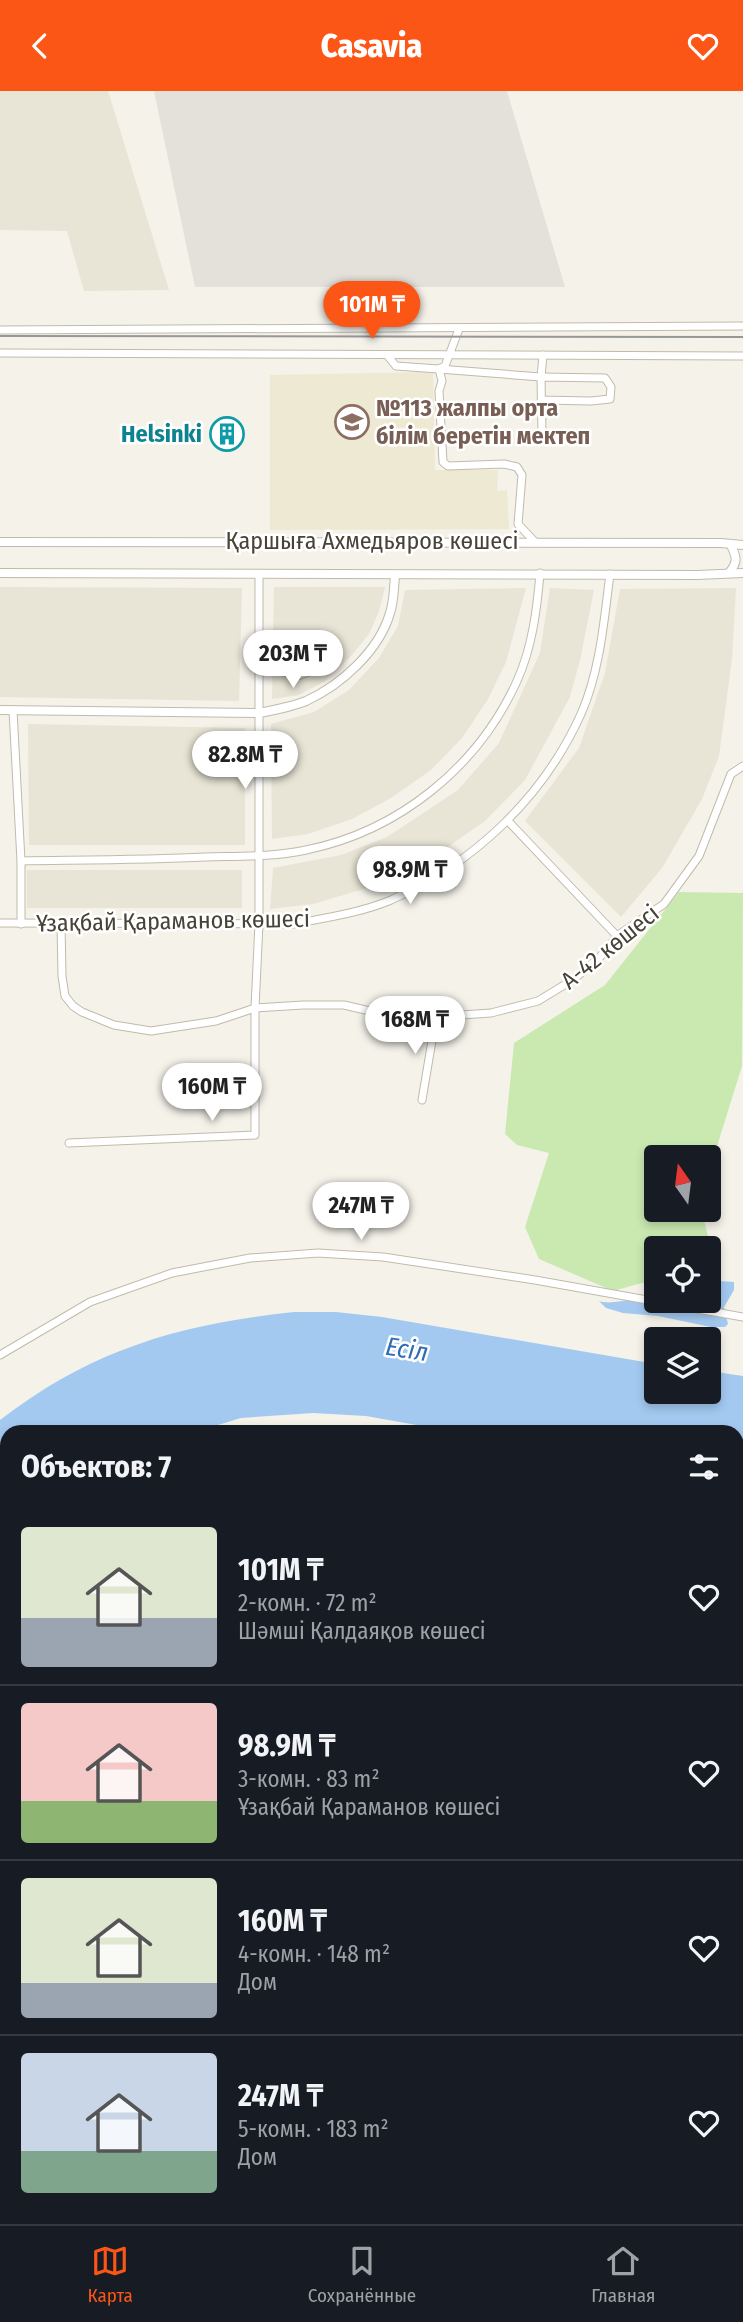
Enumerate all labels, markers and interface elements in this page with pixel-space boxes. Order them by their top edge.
icon: back [21,27,59,65]
text: Casavia [321,27,422,65]
icon: heart [684,27,722,65]
pin: 101M ₸ [315,281,429,341]
text: 101M ₸ [339,290,405,318]
place label: №113 жалпы орта білім беретін мектеп [376,394,590,450]
school or university icon: №113 жалпы орта білім беретін мектеп [333,403,371,441]
building icon: Helsinki [208,415,246,453]
place label: Helsinki [121,420,202,448]
street label: Қаршыға Ахмедьяров көшесі [225,527,519,555]
pin: 203M ₸ [236,631,350,690]
text: 203M ₸ [259,639,327,667]
pin: 82.8M ₸ [180,731,310,791]
text: 82.8M ₸ [208,740,282,768]
pin: 98.9M ₸ [345,847,475,906]
text: 98.9M ₸ [373,855,447,883]
street label: А-42 көшесі [556,899,664,995]
street label: Ұзақбай Қараманов көшесі [36,905,310,937]
pin: 168M ₸ [358,997,472,1056]
text: 168M ₸ [381,1005,449,1033]
pin: 160M ₸ [155,1063,269,1123]
text: 160M ₸ [178,1072,246,1100]
north arrow [644,1145,721,1221]
map controls [644,1145,721,1404]
pin: 247M ₸ [304,1183,418,1242]
text: 247M ₸ [328,1191,394,1219]
button: locate [644,1236,721,1313]
button: layers [644,1327,721,1404]
water label: Есіл [383,1331,431,1368]
icon: filters [685,1448,723,1486]
text: Объектов: 7 [21,1449,171,1485]
text: 101M ₸ [238,1552,323,1588]
icon: home [77,1555,161,1639]
icon: heart [685,1578,723,1616]
text: 2-комн. · 72 m² [238,1589,377,1617]
text: Шәмші Қалдаяқов көшесі [238,1617,486,1645]
text: 98.9M ₸ [238,1728,335,1764]
icon: home [77,1731,161,1815]
icon: heart [685,1754,723,1792]
text: 3-комн. · 83 m² [238,1765,380,1793]
text: Ұзақбай Қараманов көшесі [238,1793,500,1821]
text: 160M ₸ [238,1903,327,1939]
icon: home [77,1906,161,1990]
icon: heart [685,1929,723,1967]
text: 4-комн. · 148 m² [238,1940,390,1968]
text: Дом [238,1968,277,1996]
text: 247M ₸ [238,2078,323,2114]
icon: home [77,2081,161,2165]
icon: heart [685,2104,723,2142]
text: 5-комн. · 183 m² [238,2115,389,2143]
text: Дом [238,2143,277,2171]
tab: Карта [87,2242,133,2307]
tab: Сохранённые [308,2242,416,2307]
tab: Главная [591,2242,656,2307]

